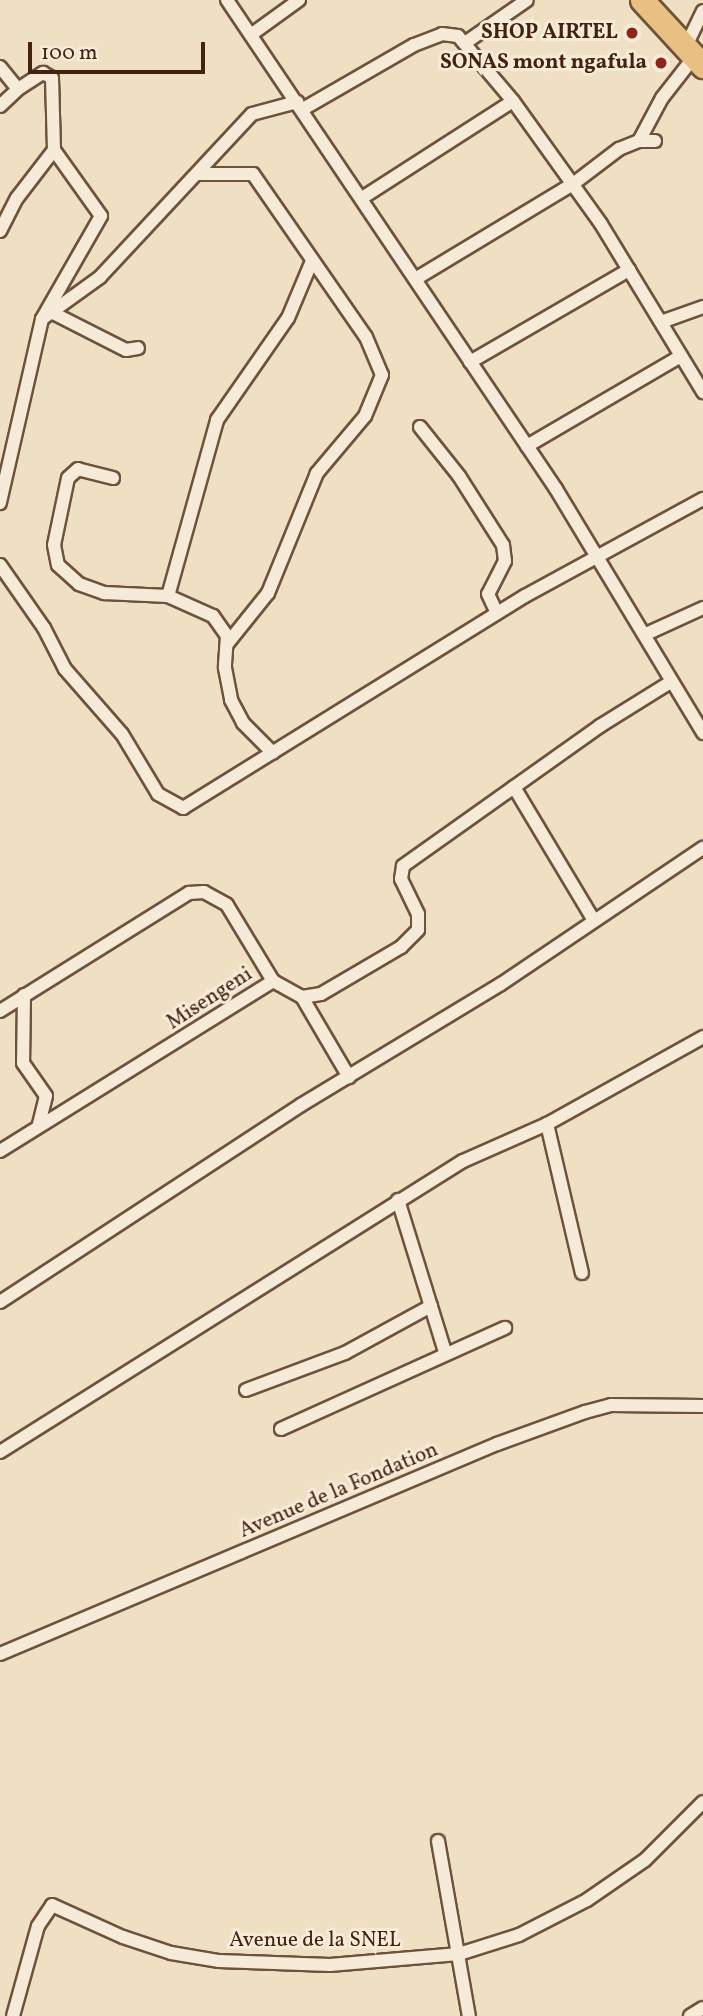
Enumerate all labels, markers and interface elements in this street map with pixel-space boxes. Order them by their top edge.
place label: SHOP AIRTEL [481,20,618,46]
marker: SHOP AIRTEL [624,25,640,41]
scale bar [32,28,208,72]
text: 100 m [41,39,98,68]
place label: SONAS mont ngafula [440,50,647,76]
marker: SONAS mont ngafula [653,55,669,71]
street label: Misengeni [163,962,257,1036]
street label: Avenue de la Fondation [236,1438,442,1544]
street label: Avenue de la SNEL [229,1928,401,1954]

